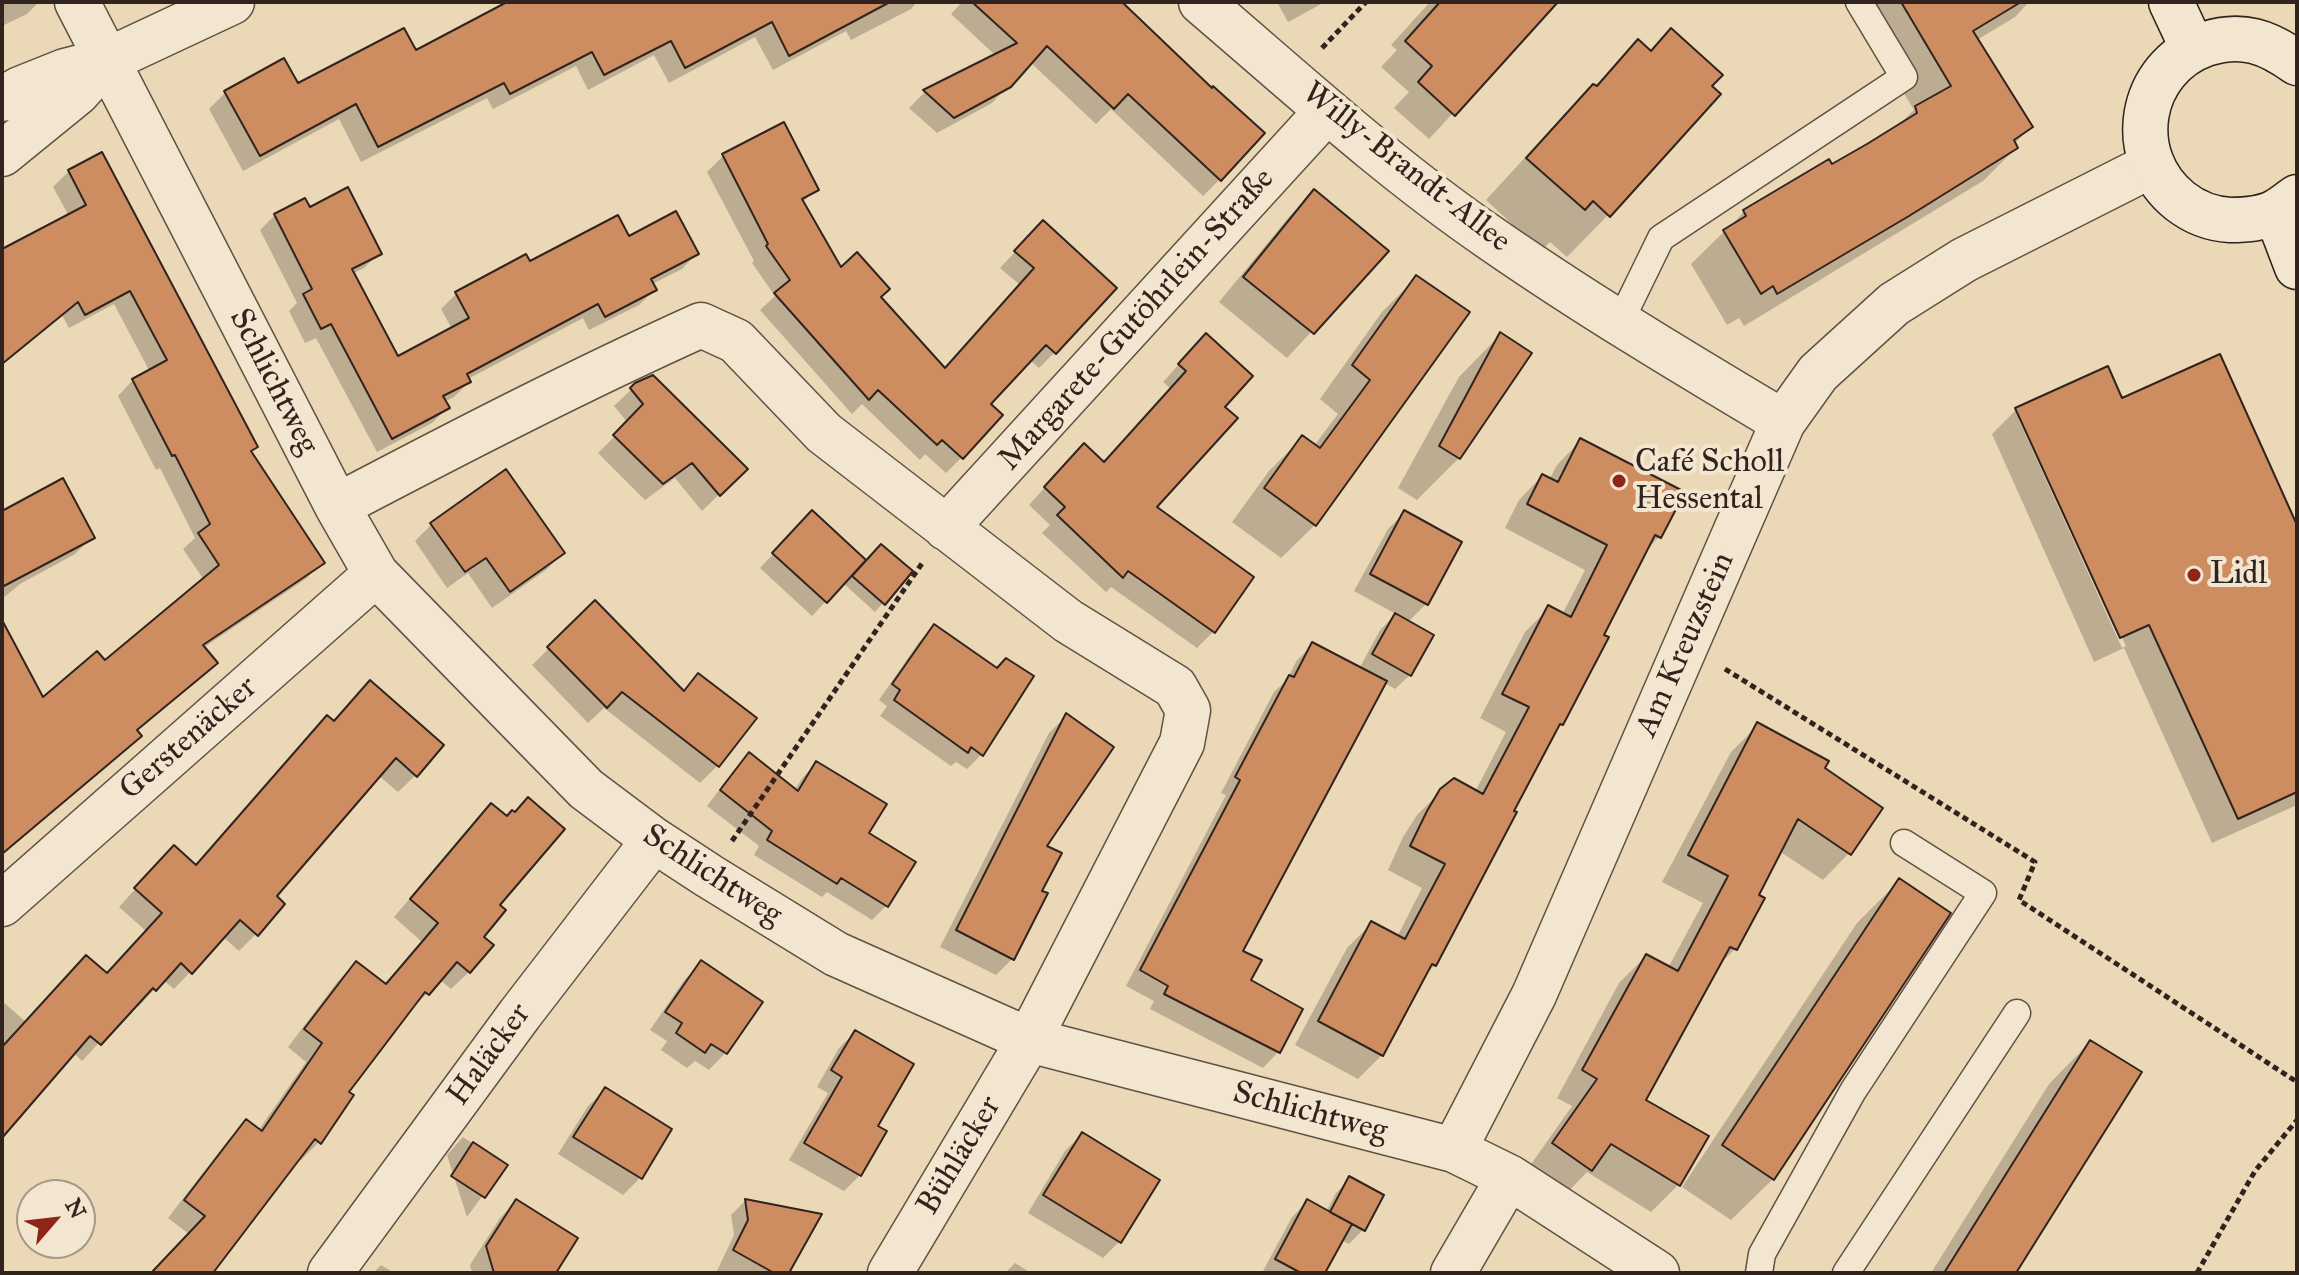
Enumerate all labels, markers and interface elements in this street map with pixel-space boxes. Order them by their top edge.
street label: Willy-Brandt-Allee [1294,75,1518,261]
street label: Margarete-Gutöhrlein-Straße [991,161,1283,479]
street label: Schlichtweg [220,303,326,461]
place label: Café Scholl Hessental [1635,444,1784,519]
marker: Café Scholl Hessental [1610,472,1628,490]
street label: Am Kreuzstein [1628,547,1744,743]
place label: Lidl [2210,556,2267,594]
marker: Lidl [2185,566,2203,584]
street label: Gerstenäcker [113,669,265,809]
street label: Schlichtweg [635,817,789,935]
street label: Haläcker [440,996,540,1114]
street label: Schlichtweg [1229,1074,1391,1152]
street label: Bühläcker [910,1090,1010,1222]
north arrow [16,1179,96,1259]
text: N [60,1194,92,1223]

